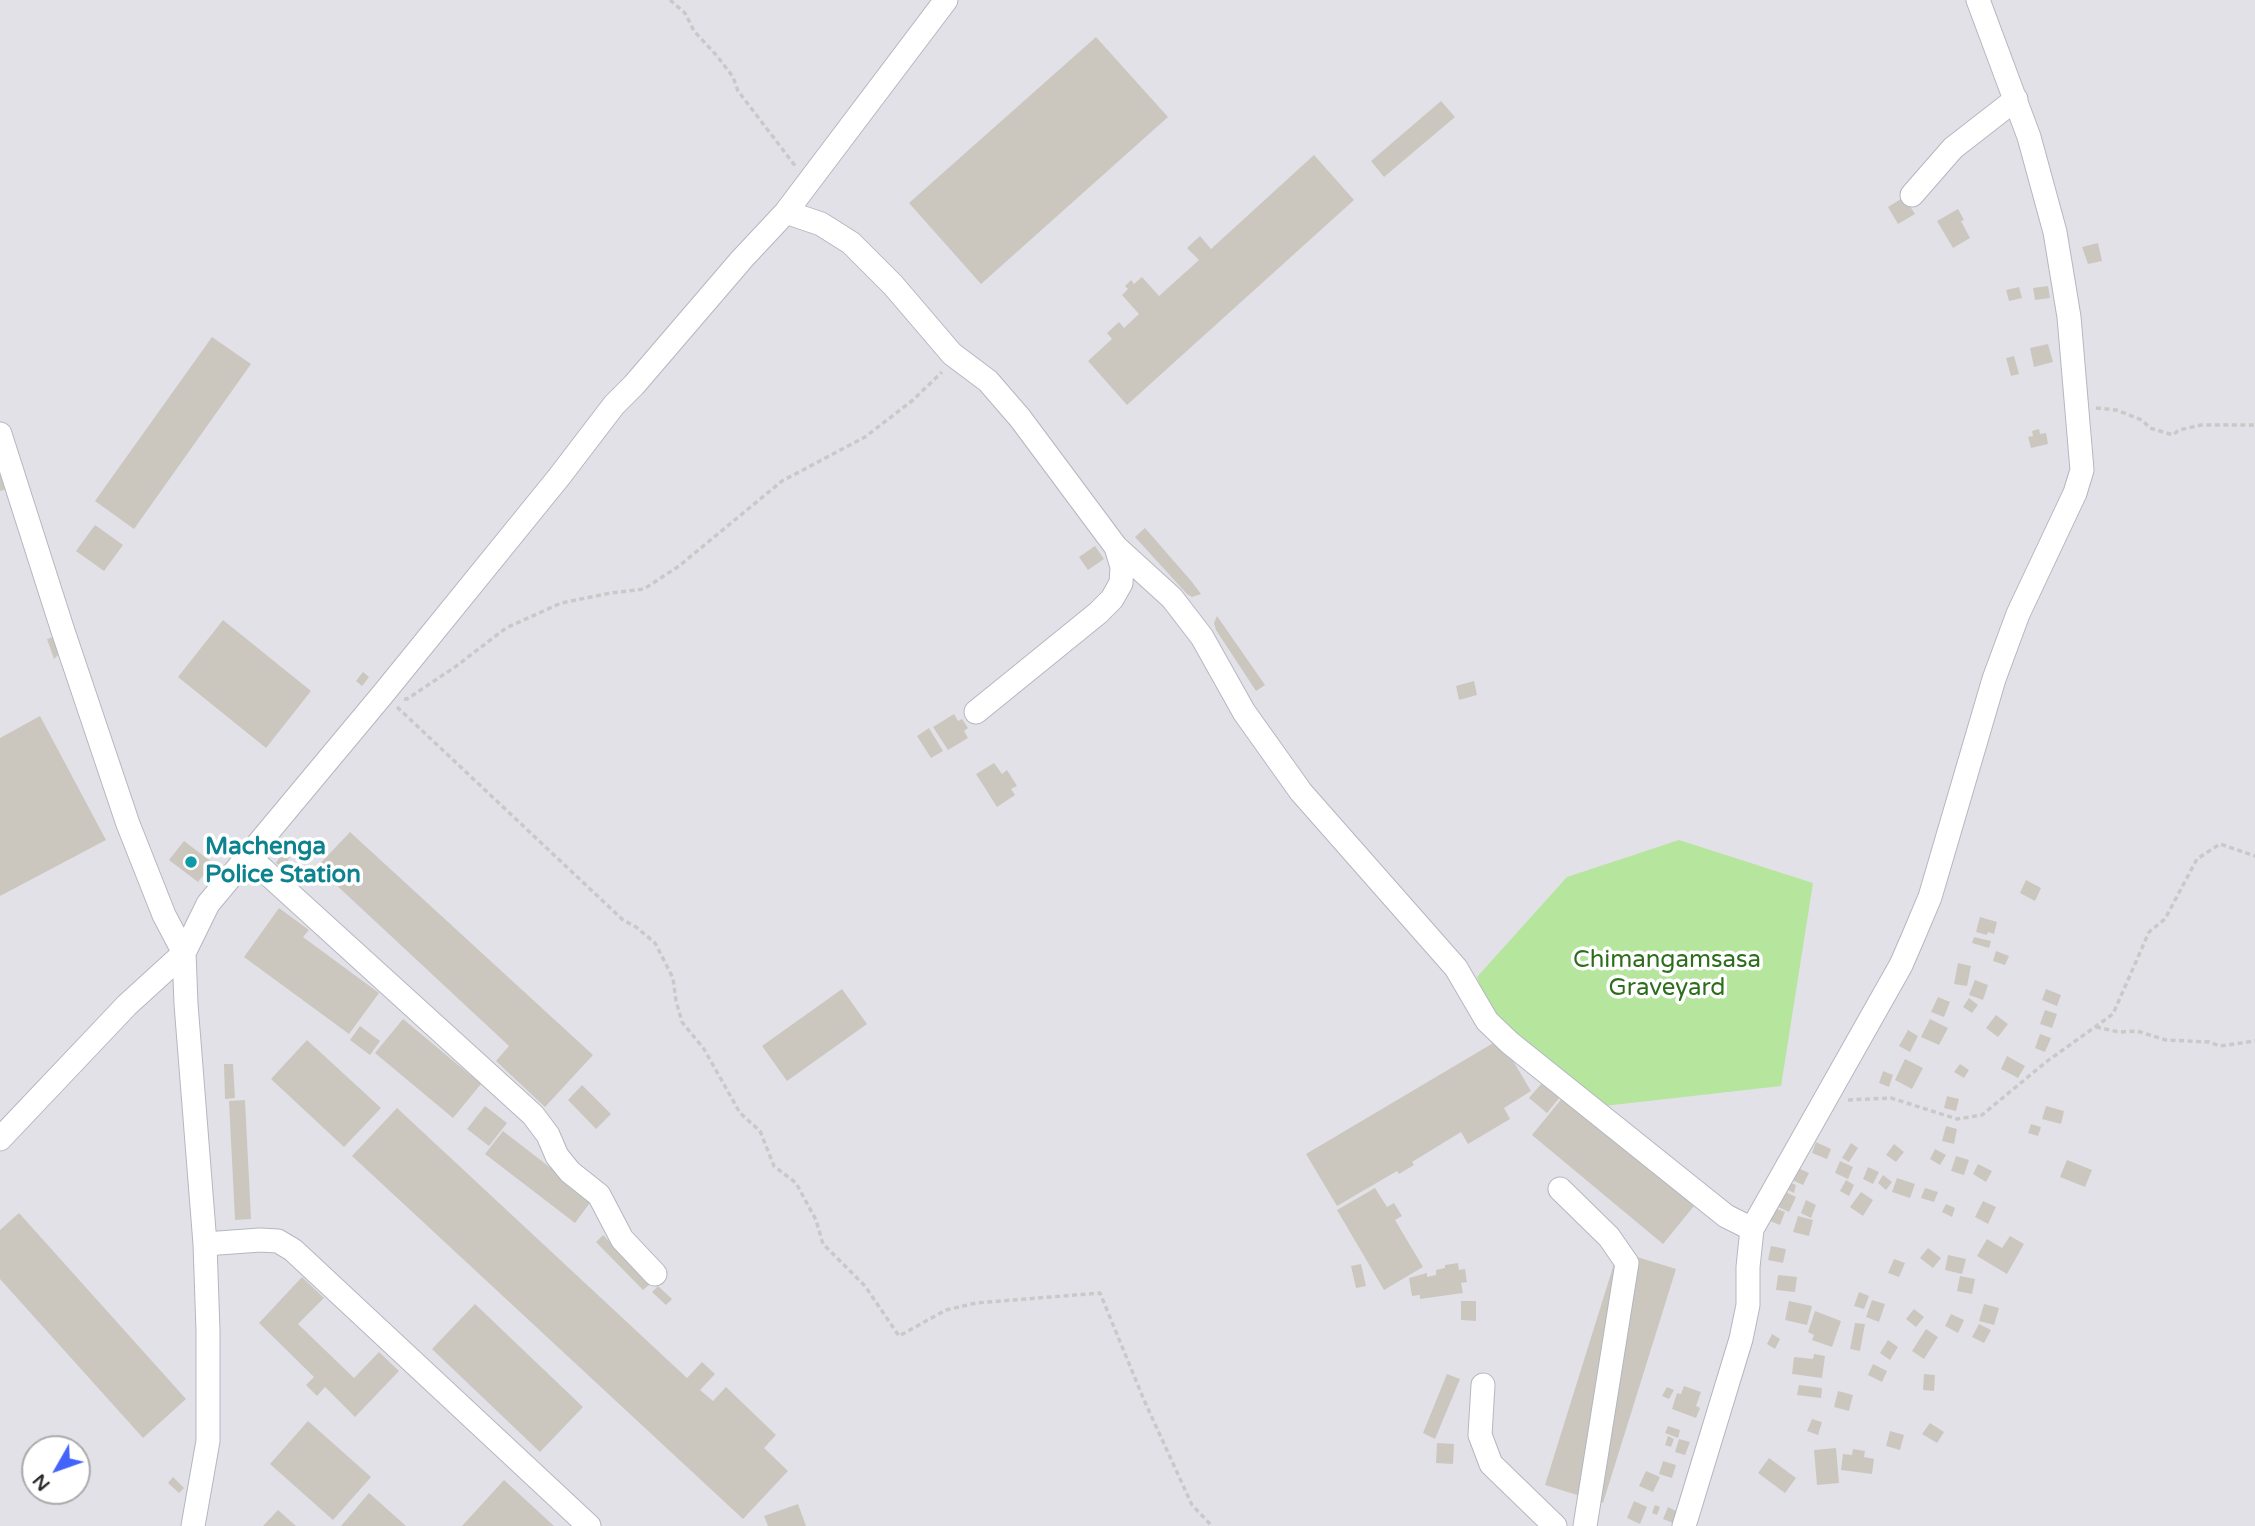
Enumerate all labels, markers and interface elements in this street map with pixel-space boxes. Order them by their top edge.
place label: Machenga Police Station [205,834,361,890]
marker: Machenga Police Station [183,854,199,870]
park label: Chimangamsasa Graveyard [1573,947,1761,1003]
north arrow [21,1435,91,1505]
text: N [28,1469,55,1495]

